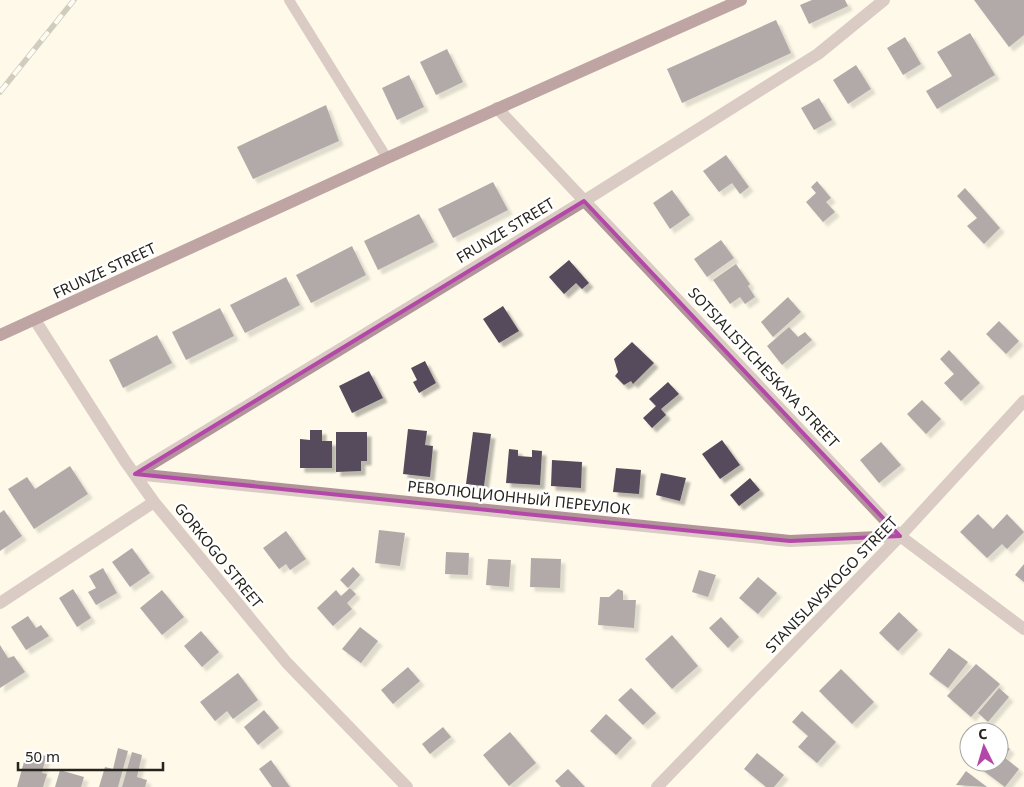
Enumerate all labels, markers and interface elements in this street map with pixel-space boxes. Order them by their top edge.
street label: FRUNZE STREET [452,192,558,267]
street label: FRUNZE STREET [49,237,159,303]
street label: SOTSIALISTICHESKAYA STREET [684,282,844,452]
street label: РЕВОЛЮЦИОННЫЙ ПЕРЕУЛОК [407,475,632,519]
street label: GORKOGO STREET [170,498,268,612]
street label: STANISLAVSKOGO STREET [761,511,902,656]
north arrow [959,722,1009,772]
text: С [977,724,988,743]
scale bar [18,740,162,772]
text: 50 m [25,746,60,766]

